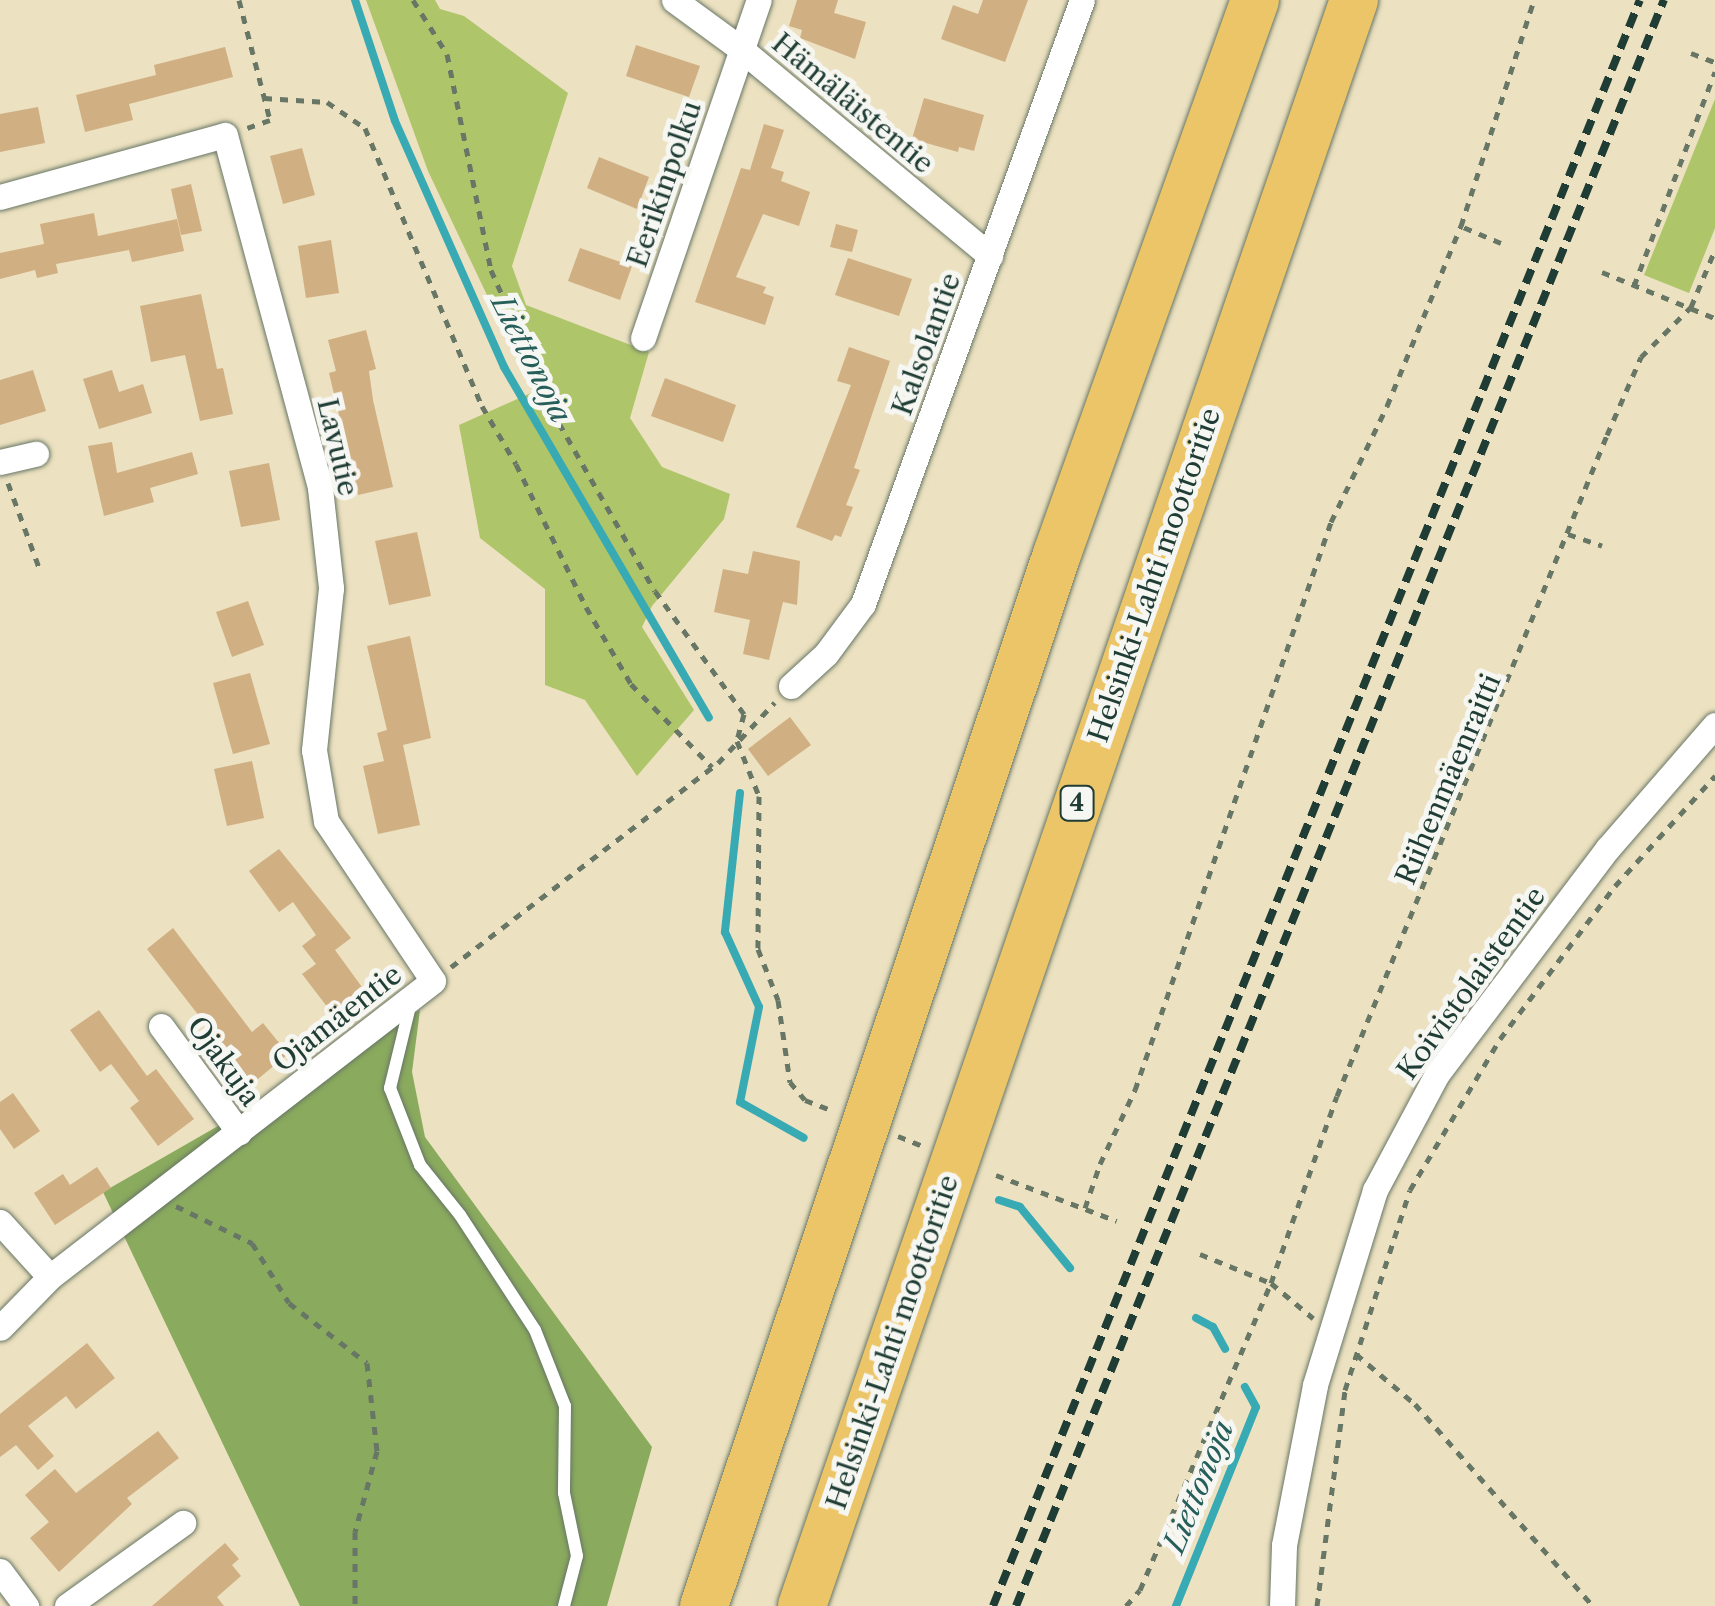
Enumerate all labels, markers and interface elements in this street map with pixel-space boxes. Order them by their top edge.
street label: Hämäläistentie [766,26,940,180]
street label: Eerikinpolku [620,96,708,272]
street label: Kalsolantie [885,268,967,420]
water label: Liettonoja [483,289,579,429]
street label: Lavutie [311,395,365,499]
street label: Helsinki-Lahti moottoritie [1081,404,1227,746]
street label: Riihenmäenraitti [1388,669,1508,889]
road number: 4 [1060,783,1094,823]
street label: Koivistolaistentie [1390,880,1552,1086]
street label: Ojamäentie [266,957,408,1079]
street label: Ojakuja [180,1010,268,1112]
street label: Helsinki-Lahti moottoritie [819,1171,965,1513]
water label: Liettonoja [1156,1416,1242,1558]

